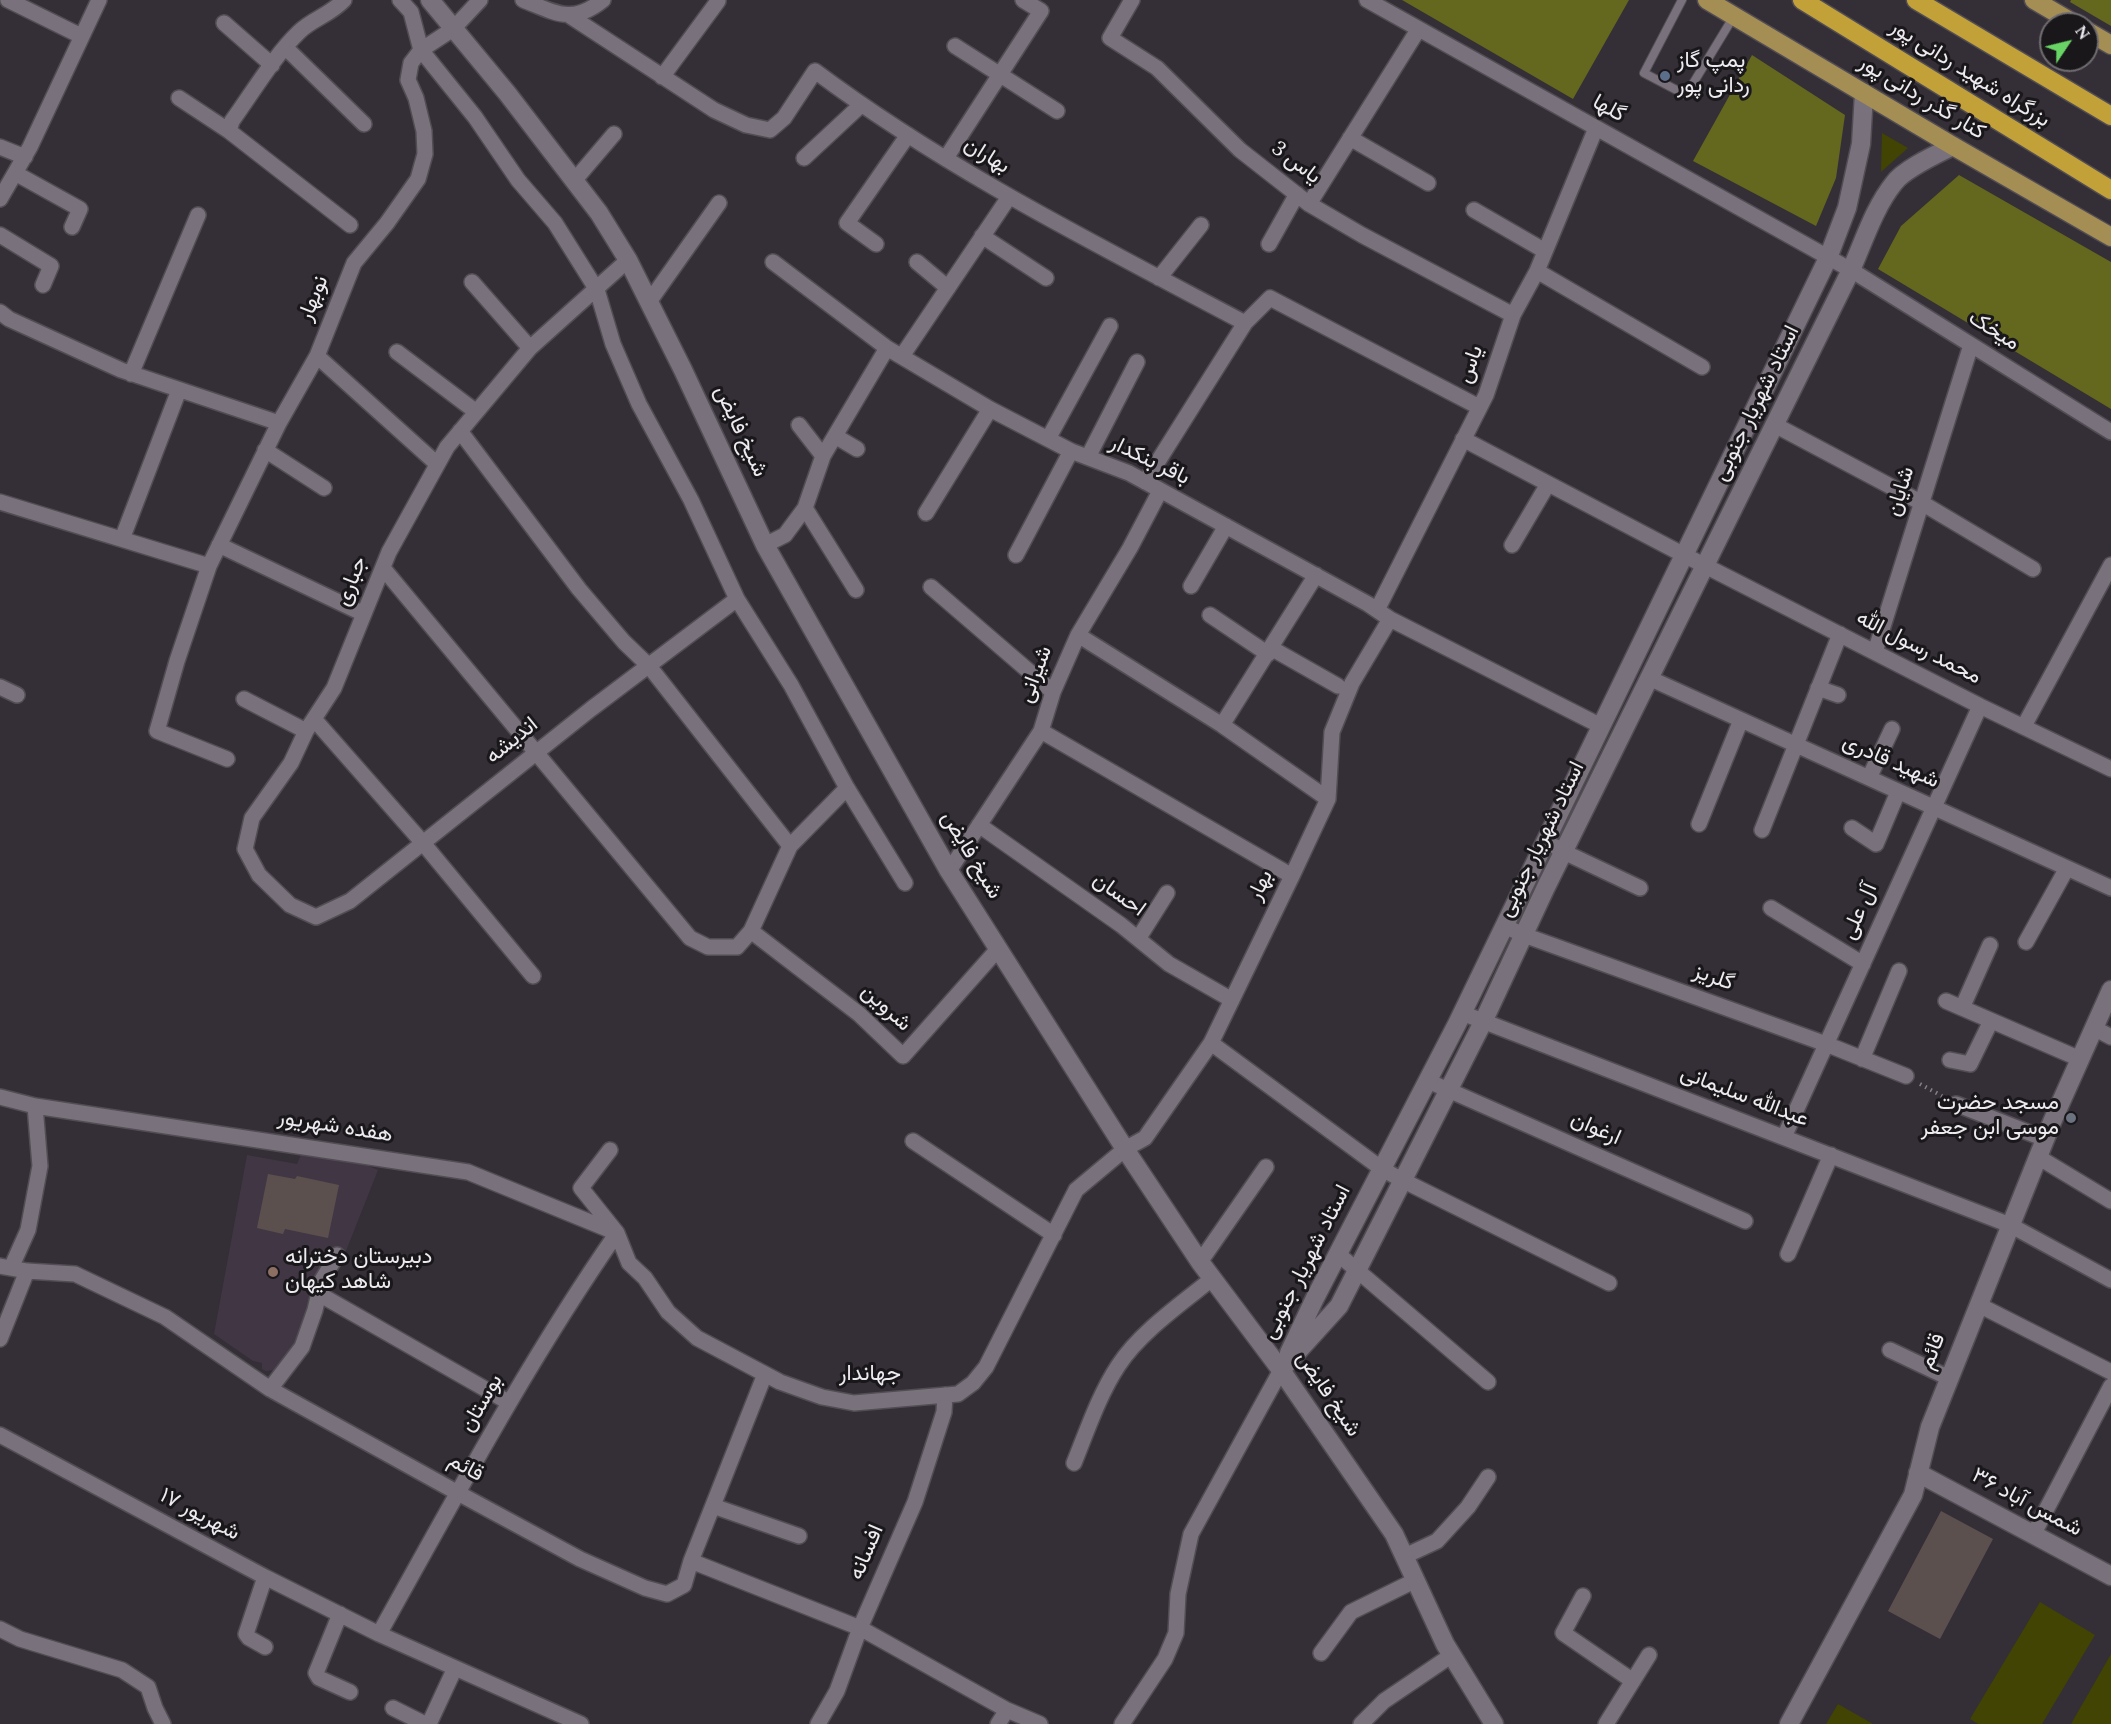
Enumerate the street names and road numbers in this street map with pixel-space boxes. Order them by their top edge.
street label: بزرگراه شهید ردانی پور [1884,15,2054,135]
street label: کنار گذر ردانی پور [1853,51,1989,147]
street label: گلها [1587,90,1629,130]
street label: بهاران [958,133,1014,181]
street label: یاس 3 [1265,137,1325,191]
street label: نوبهار [294,272,336,326]
street label: میخک [1963,306,2023,358]
street label: استاد شهریار جنوبی [1709,322,1807,486]
street label: یاس [1453,342,1491,388]
street label: شیخ فایض [706,382,772,482]
street label: باقر بنکدار [1105,431,1193,493]
street label: شایان [1882,464,1922,520]
street label: جباری [331,553,375,611]
street label: محمد رسول الله [1851,606,1985,692]
street label: شیرانی [1014,643,1060,707]
street label: اندیشه [481,713,545,771]
street label: شهید قادری [1838,730,1942,796]
street label: استاد شهریار جنوبی [1494,758,1592,922]
street label: شیخ فایض [934,807,1006,905]
street label: بهار [1243,866,1281,906]
street label: احسان [1086,868,1150,924]
street label: آل علی [1837,880,1885,944]
street label: گلریز [1689,960,1737,998]
street label: شروین [854,980,916,1038]
street label: عبدالله سلیمانی [1676,1061,1812,1135]
street label: هفده شهریور [276,1106,394,1150]
street label: ارغوان [1566,1107,1624,1153]
street label: استاد شهریار جنوبی [1258,1181,1358,1345]
street label: قائم [1915,1330,1953,1374]
street label: شیخ فایض [1289,1347,1365,1443]
street label: جهاندار [839,1363,901,1389]
street label: بوستان [456,1370,510,1438]
street label: قائم [443,1449,487,1489]
street label: شمس آباد ۳۶ [1966,1464,2086,1544]
street label: ۱۷ شهریور [154,1484,244,1548]
street label: افسانه [845,1522,891,1584]

